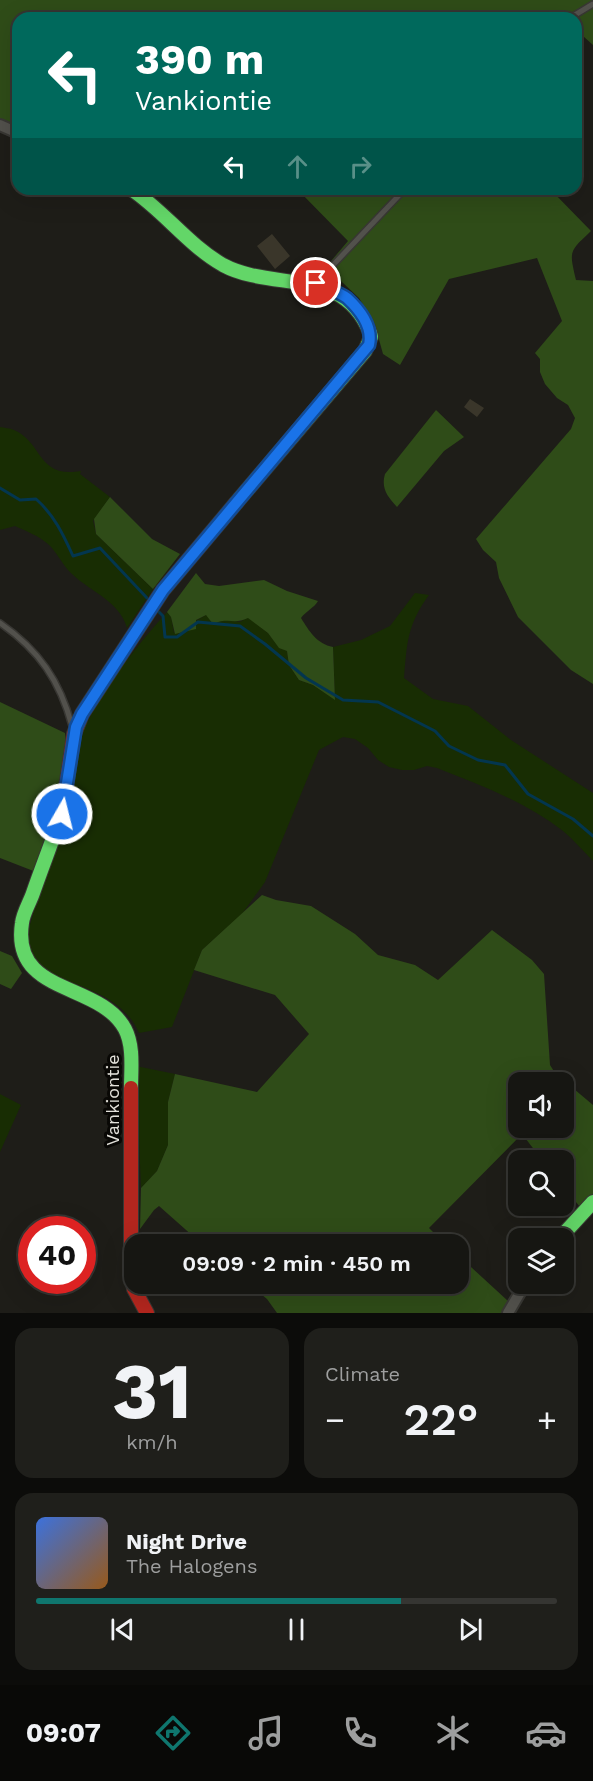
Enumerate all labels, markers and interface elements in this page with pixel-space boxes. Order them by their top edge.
text: 390 m [135,35,264,84]
icon: left [36,36,114,114]
text: Vankiontie [135,85,272,117]
icon: left [218,150,251,183]
icon: ahead [281,150,314,183]
icon: right [344,150,377,183]
pin [290,257,341,308]
icon: arrive [299,266,332,299]
position arrow [30,782,94,846]
street label: Vankiontie [102,1054,123,1146]
map controls [508,1072,574,1294]
button: sound [508,1072,574,1138]
button: search [508,1150,574,1216]
speed limit sign: 40 [18,1216,96,1294]
button: layers [508,1228,574,1294]
text: 09:09 · 2 min · 450 m [182,1251,411,1276]
text: 31 [112,1345,192,1437]
text: Climate [325,1362,400,1386]
text: 22° [404,1393,478,1446]
text: − [325,1400,345,1439]
text: + [537,1400,557,1439]
text: km/h [126,1430,178,1454]
text: Night Drive [126,1529,247,1554]
text: The Halogens [126,1554,258,1578]
icon: previous [106,1613,139,1646]
icon: pause [280,1613,313,1646]
icon: next [454,1613,487,1646]
icon: directions [152,1712,194,1754]
icon: music [245,1712,287,1754]
icon: phone [339,1712,381,1754]
icon: climate [432,1712,474,1754]
icon: car [525,1712,567,1754]
text: 09:07 [26,1717,101,1749]

